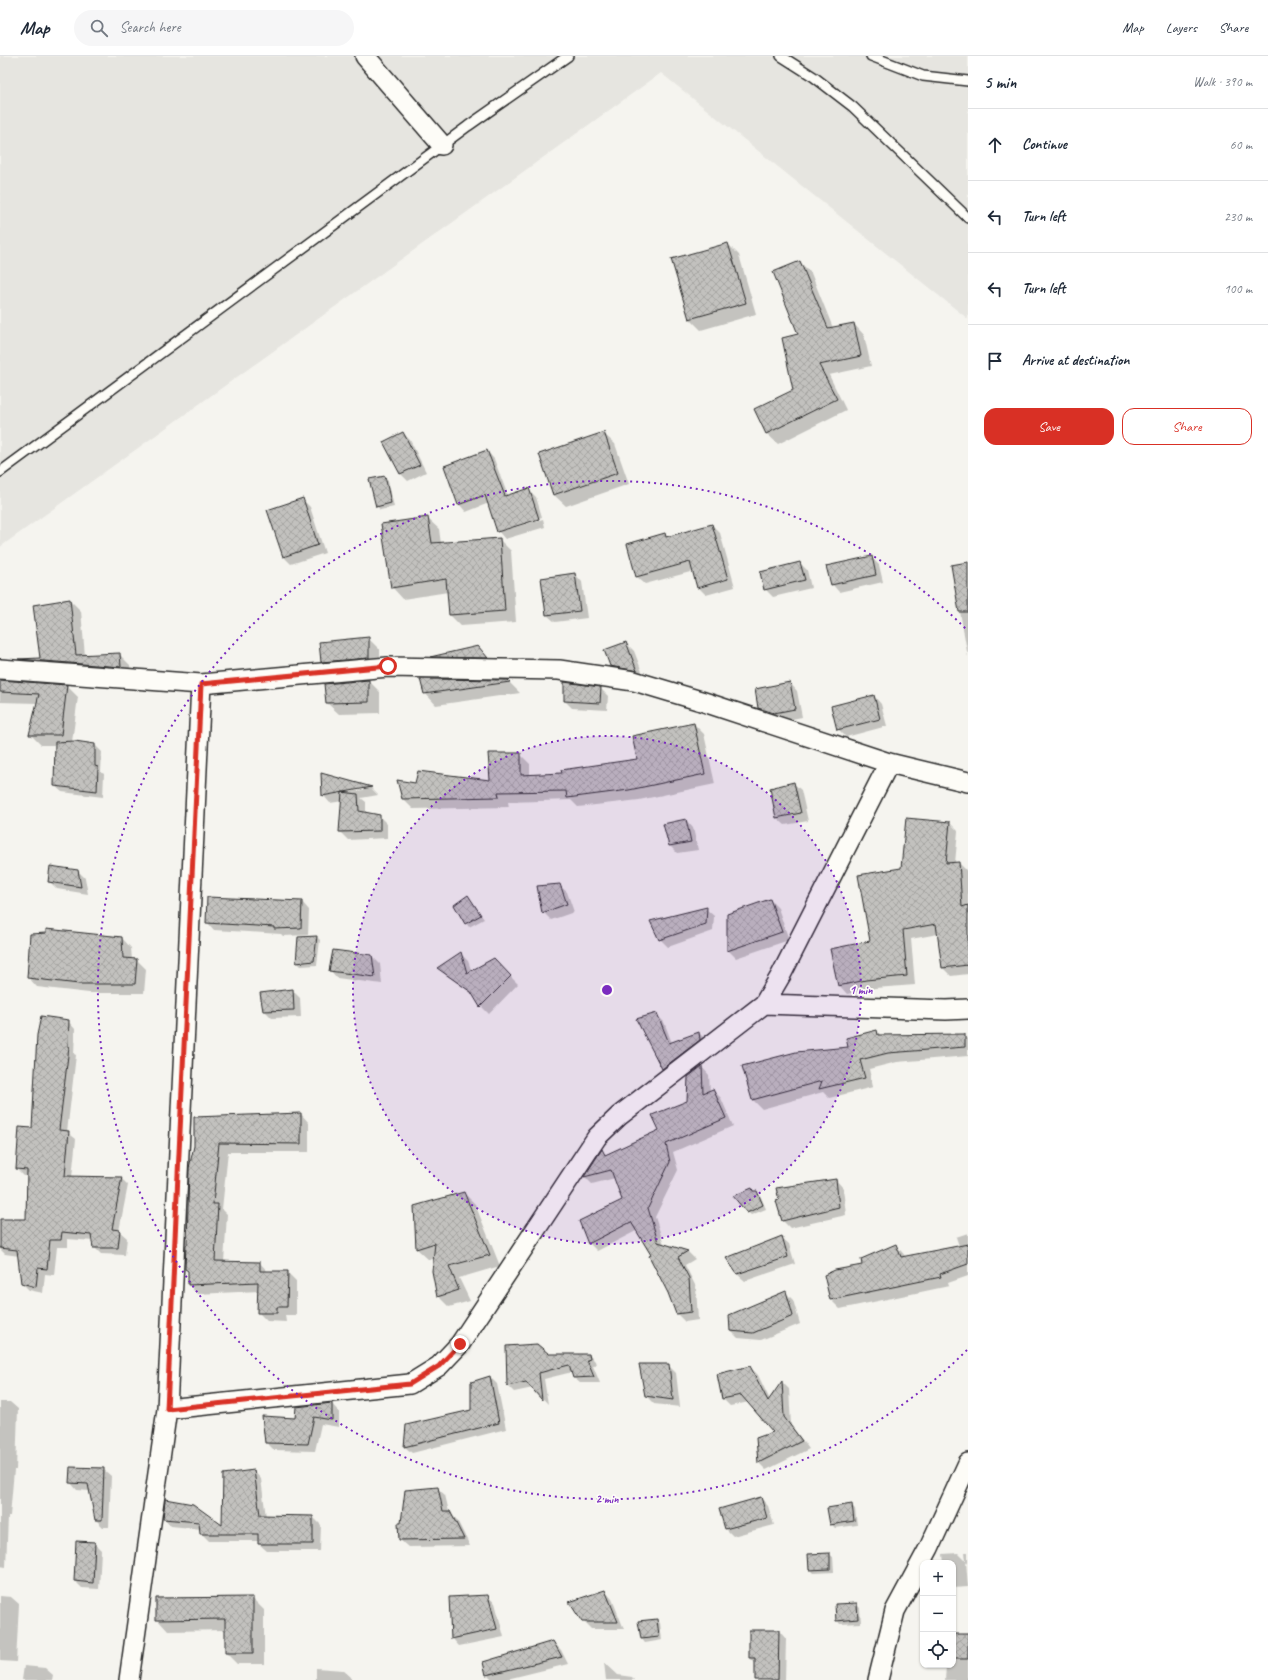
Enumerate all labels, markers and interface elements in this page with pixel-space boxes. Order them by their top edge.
search box [74,10,354,46]
text: Map [20,16,50,40]
icon: search [88,17,110,39]
text: Search here [120,18,181,37]
text: Map [1122,19,1144,36]
text: Layers [1166,19,1197,36]
text: Share [1219,19,1248,36]
text: 5 min [984,72,1016,93]
text: Walk · 390 m [1193,74,1252,90]
icon: ahead [984,134,1006,156]
text: Continue [1022,135,1067,154]
text: 60 m [1230,137,1252,153]
icon: left [984,206,1006,228]
text: Turn left [1022,207,1065,226]
text: 230 m [1224,209,1252,225]
icon: left [984,278,1006,300]
text: Turn left [1022,279,1065,298]
text: 100 m [1224,281,1252,297]
icon: arrive [984,350,1006,372]
text: Arrive at destination [1022,351,1129,370]
button: Save [984,408,1114,445]
button: Share [1122,408,1252,445]
route start [379,657,397,675]
text: 1 min [850,982,873,998]
centre of rings [600,983,614,997]
route end [451,1335,469,1353]
text: 2 min [596,1491,619,1507]
map controls [920,1560,956,1668]
button: + [920,1560,956,1596]
button: − [920,1596,956,1632]
button: locate [920,1632,956,1668]

